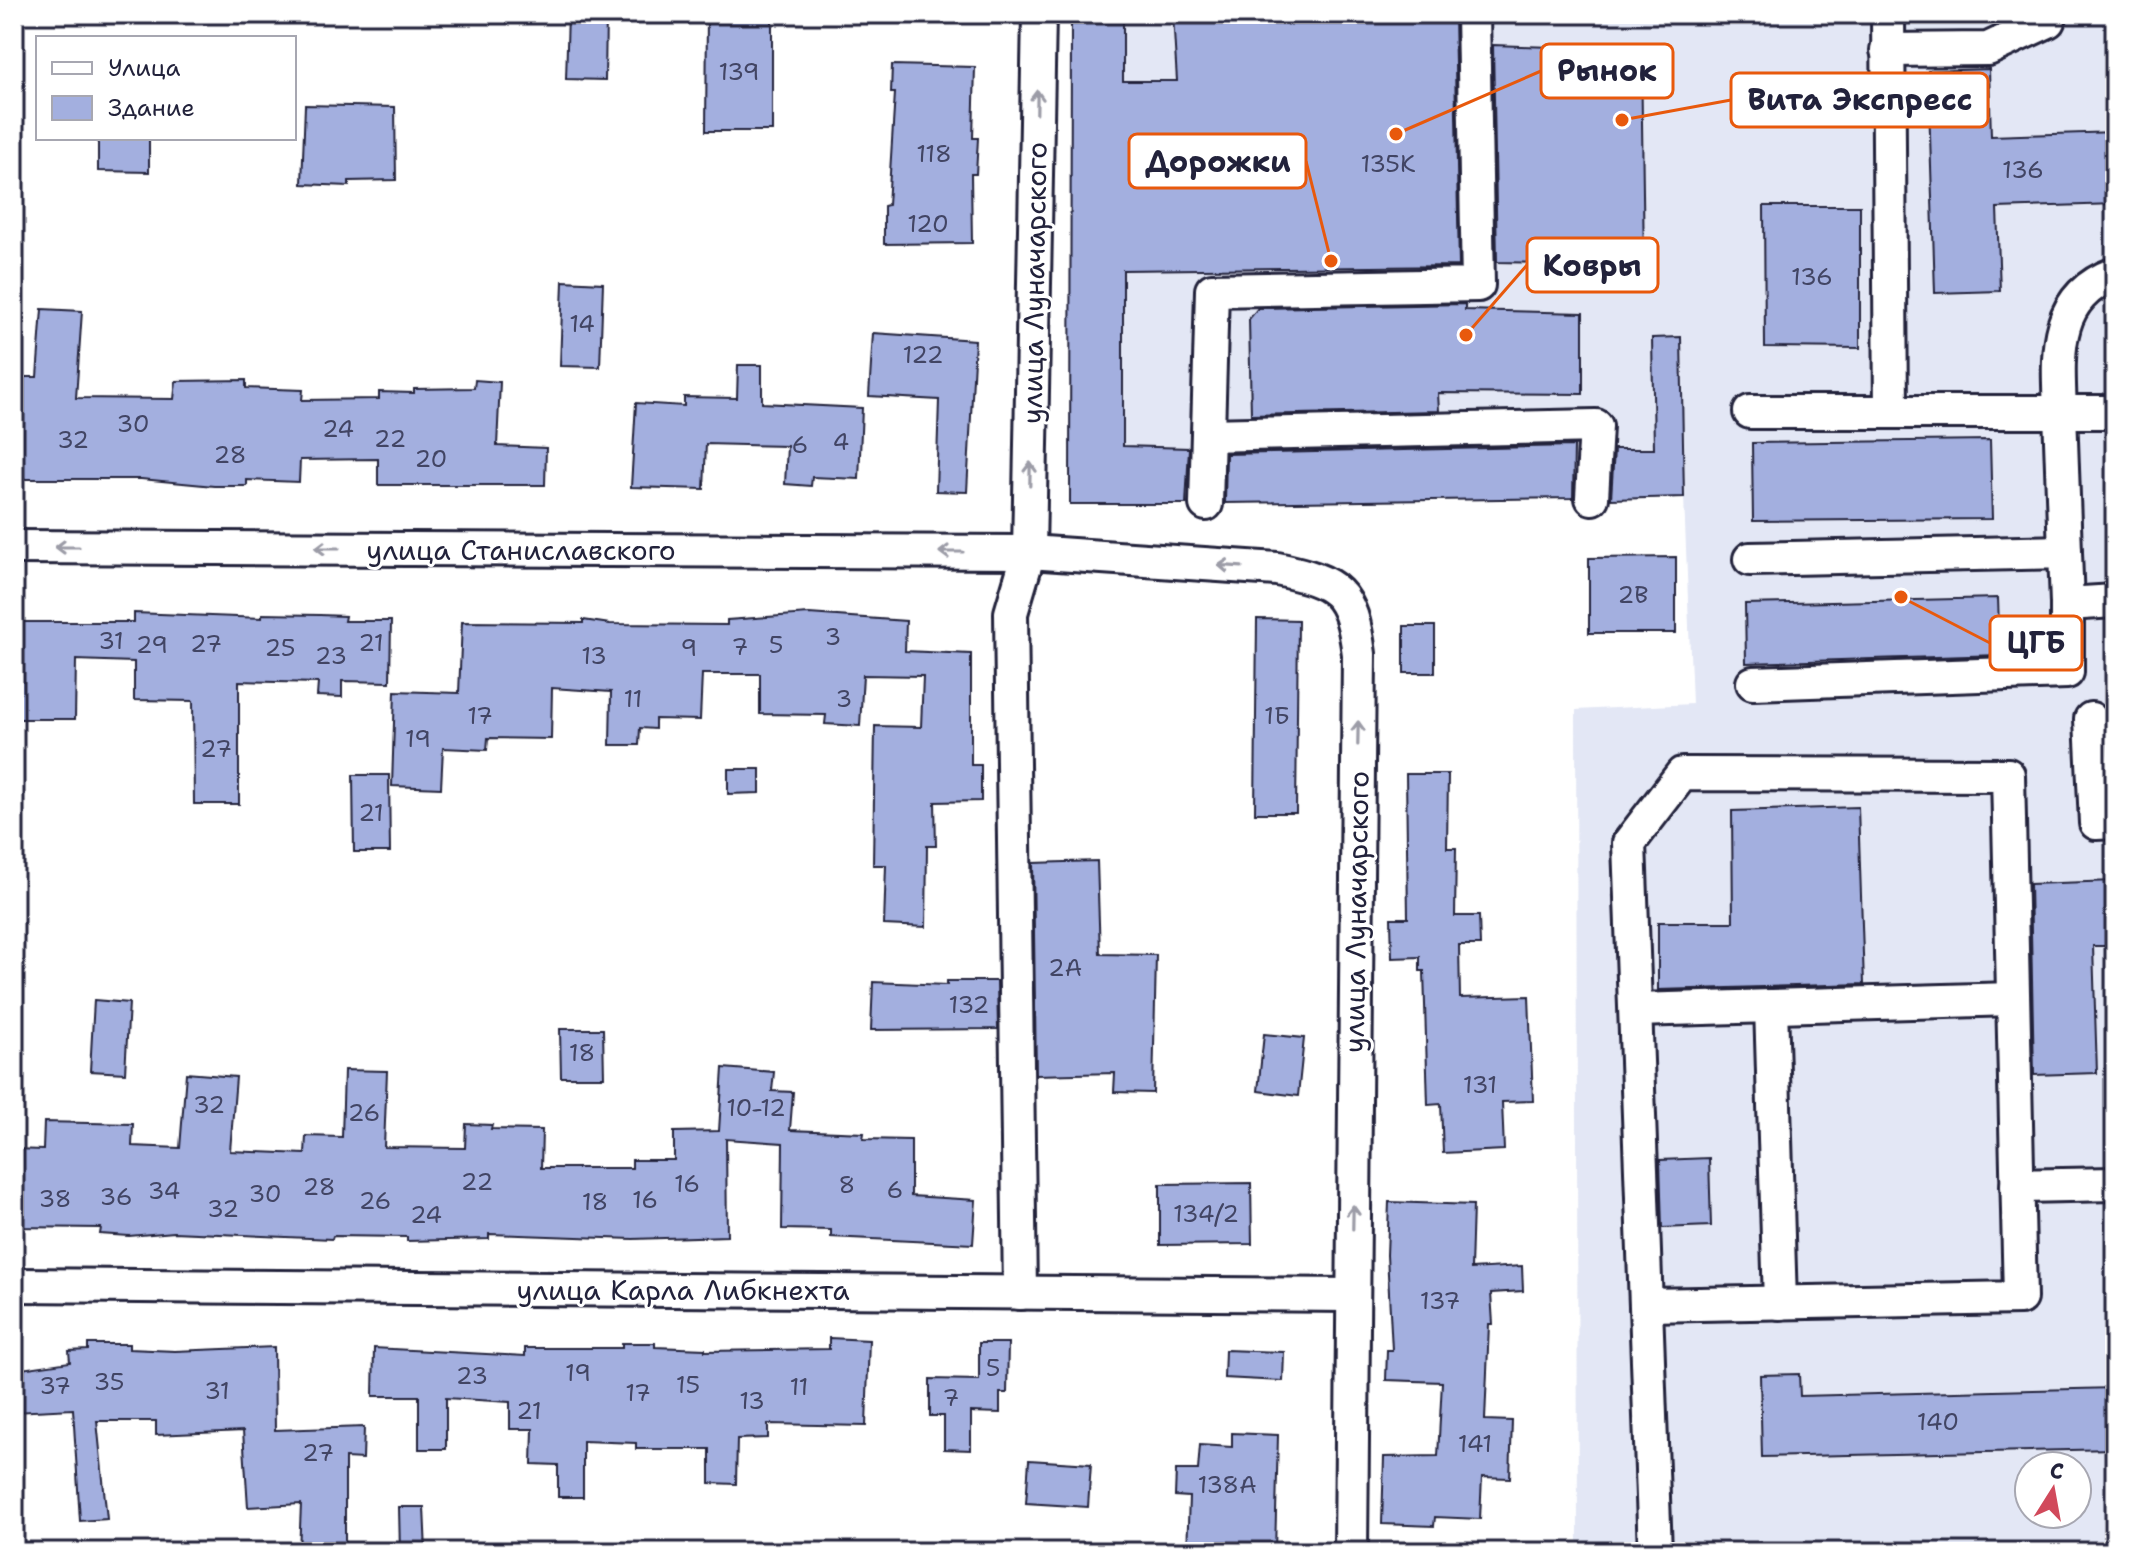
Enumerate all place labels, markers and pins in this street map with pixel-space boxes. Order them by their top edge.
callout: Рынок [1541,44,1673,98]
callout: Вита Экспресс [1731,73,1988,127]
callout: Дорожки [1129,134,1306,188]
callout: Ковры [1527,238,1658,292]
callout: ЦГБ [1990,616,2082,670]

